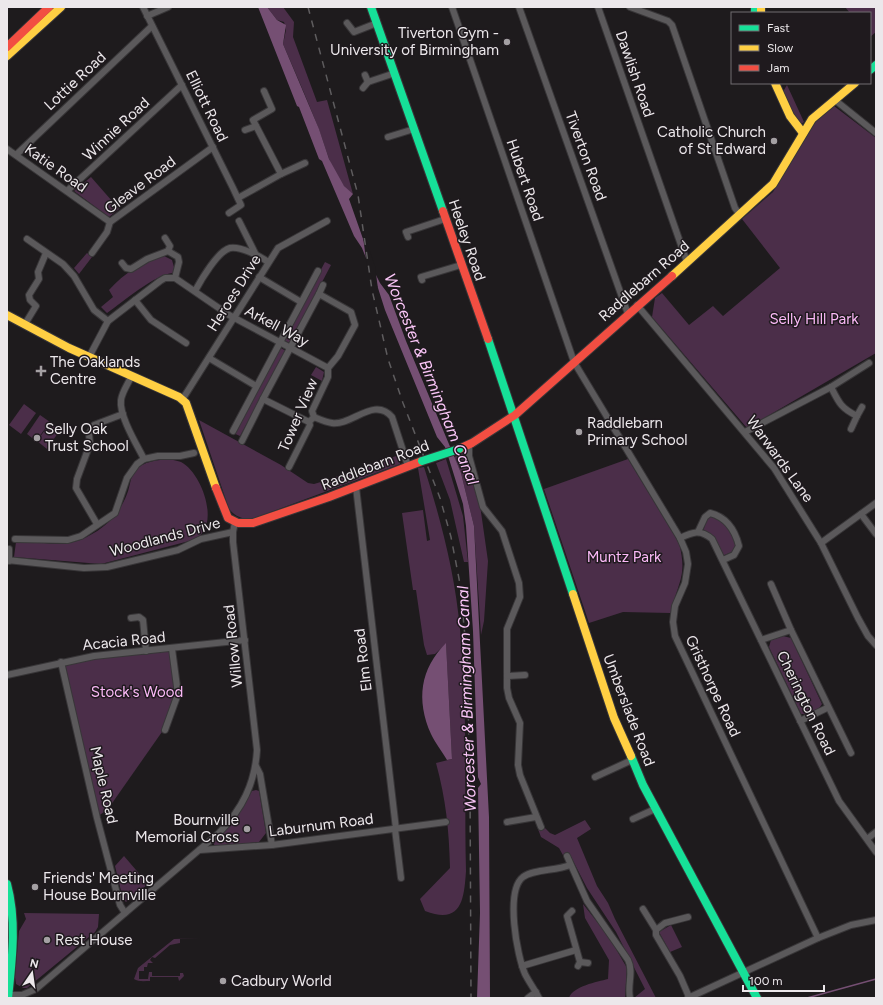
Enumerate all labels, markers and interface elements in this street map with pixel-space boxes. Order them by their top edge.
legend [731,12,871,84]
text: Fast [767,21,790,35]
place label: Tiverton Gym - University of Birmingham [330,24,499,59]
street label: Dawlish Road [612,29,658,119]
marker: Tiverton Gym - University of Birmingham [502,37,512,47]
text: Slow [767,41,794,55]
street label: Lottie Road [40,48,110,114]
text: Jam [767,61,790,75]
street label: Elliott Road [182,67,232,145]
street label: Winnie Road [79,94,153,164]
street label: Tiverton Road [562,109,610,203]
place label: Catholic Church of St Edward [657,123,766,158]
marker: Catholic Church of St Edward [769,136,779,146]
street label: Hubert Road [503,137,547,223]
street label: Katie Road [21,140,91,196]
street label: Gleave Road [101,152,179,218]
street label: Heeley Road [445,197,489,283]
street label: Raddlebarn Road [595,237,693,325]
street label: Heroes Drive [203,251,265,335]
water label: Worcester & Birmingham Canal [380,271,483,488]
street label: Arkell Way [242,302,312,350]
park label: Selly Hill Park [769,310,859,328]
place label: The Oaklands Centre [50,353,140,388]
marker: The Oaklands Centre [35,365,47,377]
street label: Tower View [274,375,322,454]
street label: Warwards Lane [743,412,817,506]
place label: Raddlebarn Primary School [587,414,688,449]
place label: Selly Oak Trust School [45,420,129,455]
marker: Raddlebarn Primary School [574,427,584,437]
marker: Selly Oak Trust School [32,433,42,443]
street label: Raddlebarn Road [318,436,432,494]
street label: Woodlands Drive [108,514,222,560]
park label: Muntz Park [587,548,662,566]
water label: Worcester & Birmingham Canal [453,585,480,812]
street label: Willow Road [220,604,246,688]
street label: Acacia Road [82,628,166,654]
street label: Elm Road [350,628,376,692]
street label: Gristhorpe Road [682,632,744,740]
street label: Cherington Road [773,648,839,758]
street label: Umberslade Road [599,651,659,769]
park label: Stock's Wood [91,683,183,701]
street label: Maple Road [86,745,122,825]
street label: Laburnum Road [268,810,374,840]
place label: Bournville Memorial Cross [135,811,239,846]
marker: Bournville Memorial Cross [242,824,252,834]
place label: Friends' Meeting House Bournville [43,869,156,904]
marker: Friends' Meeting House Bournville [30,882,40,892]
place label: Rest House [55,931,132,949]
marker: Rest House [42,935,52,945]
north arrow [12,953,52,993]
text: N [29,956,40,971]
scale bar [743,967,824,993]
place label: Cadbury World [231,972,332,990]
text: 100 m [749,974,783,988]
marker: Cadbury World [218,976,228,986]

